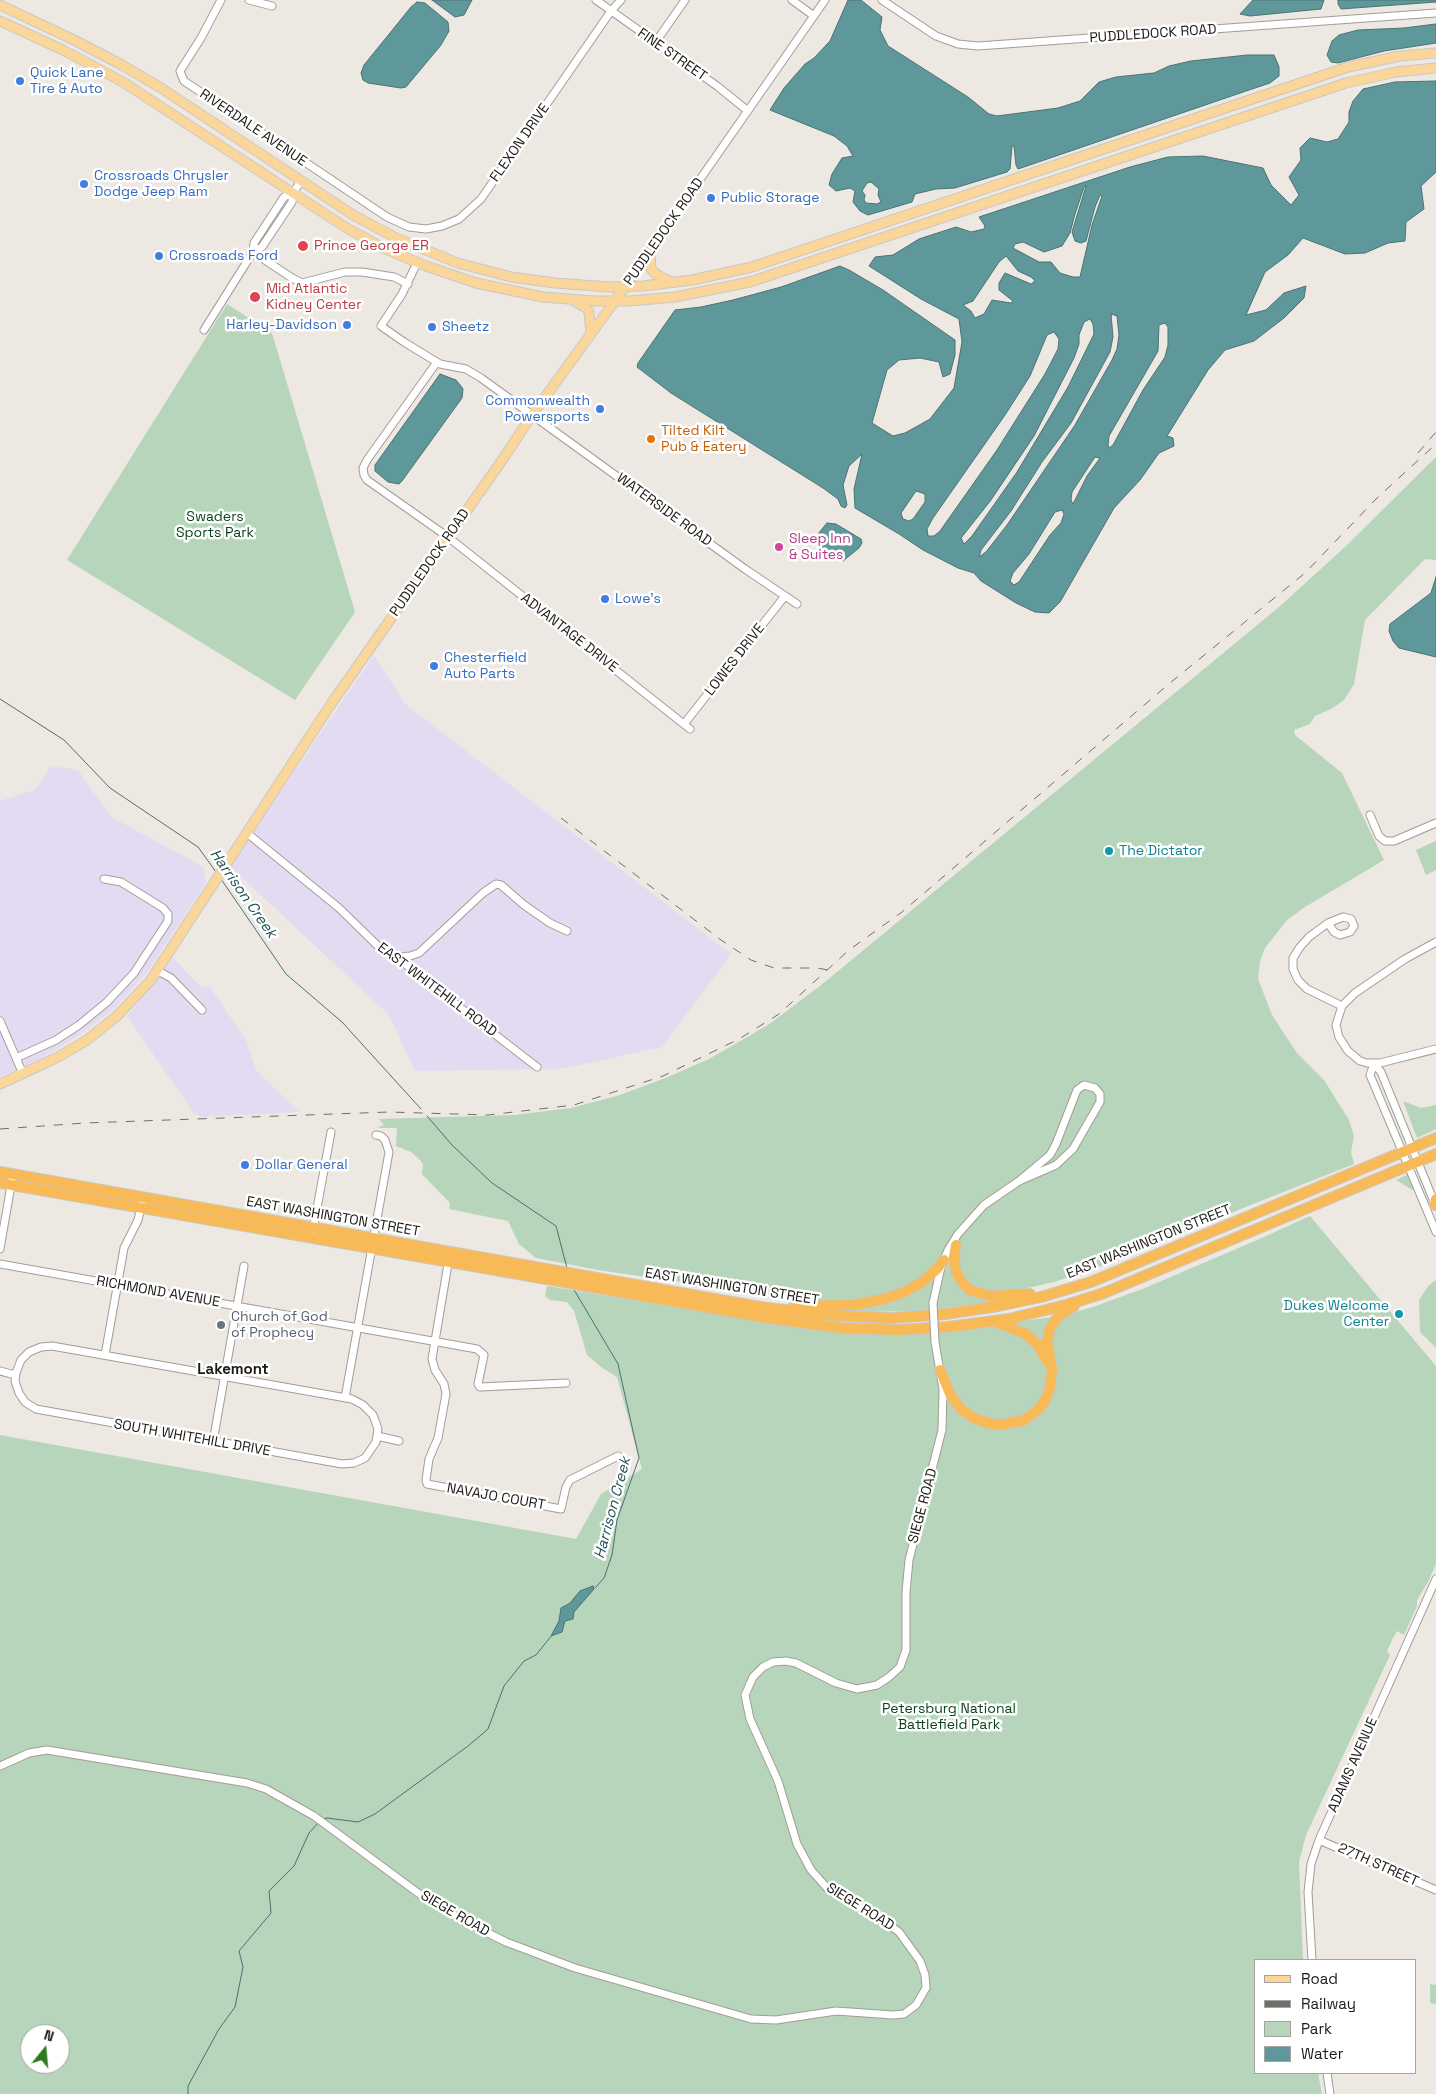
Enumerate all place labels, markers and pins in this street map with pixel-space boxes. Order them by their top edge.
place label: Quick Lane Tire & Auto [30,65,103,98]
marker: Quick Lane Tire & Auto [14,75,26,87]
place label: Crossroads Chrysler Dodge Jeep Ram [94,168,229,200]
marker: Crossroads Chrysler Dodge Jeep Ram [78,178,90,190]
place label: Public Storage [721,190,819,206]
marker: Public Storage [705,192,717,204]
place label: Prince George ER [314,238,429,254]
marker: Prince George ER [296,239,310,253]
place label: Crossroads Ford [169,248,278,264]
marker: Crossroads Ford [153,250,165,262]
place label: Mid Atlantic Kidney Center [266,281,361,314]
marker: Mid Atlantic Kidney Center [248,290,262,304]
place label: Harley-Davidson [226,317,337,333]
marker: Harley-Davidson [341,319,353,331]
place label: Sheetz [442,319,489,335]
marker: Sheetz [426,321,438,333]
place label: Commonwealth Powersports [485,393,590,426]
marker: Commonwealth Powersports [594,403,606,415]
place label: Tilted Kilt Pub & Eatery [661,423,746,456]
marker: Tilted Kilt Pub & Eatery [645,433,657,445]
place label: Sleep Inn & Suites [789,531,851,564]
marker: Sleep Inn & Suites [773,541,785,553]
place label: Lowe's [615,591,661,607]
marker: Lowe's [599,593,611,605]
place label: Chesterfield Auto Parts [444,650,527,682]
marker: Chesterfield Auto Parts [428,660,440,672]
place label: The Dictator [1119,843,1203,859]
marker: The Dictator [1103,845,1115,857]
place label: Dollar General [255,1157,348,1173]
marker: Dollar General [239,1159,251,1171]
place label: Dukes Welcome Center [1284,1298,1389,1330]
marker: Dukes Welcome Center [1393,1308,1405,1320]
place label: Church of God of Prophecy [231,1309,328,1341]
marker: Church of God of Prophecy [215,1319,227,1331]

